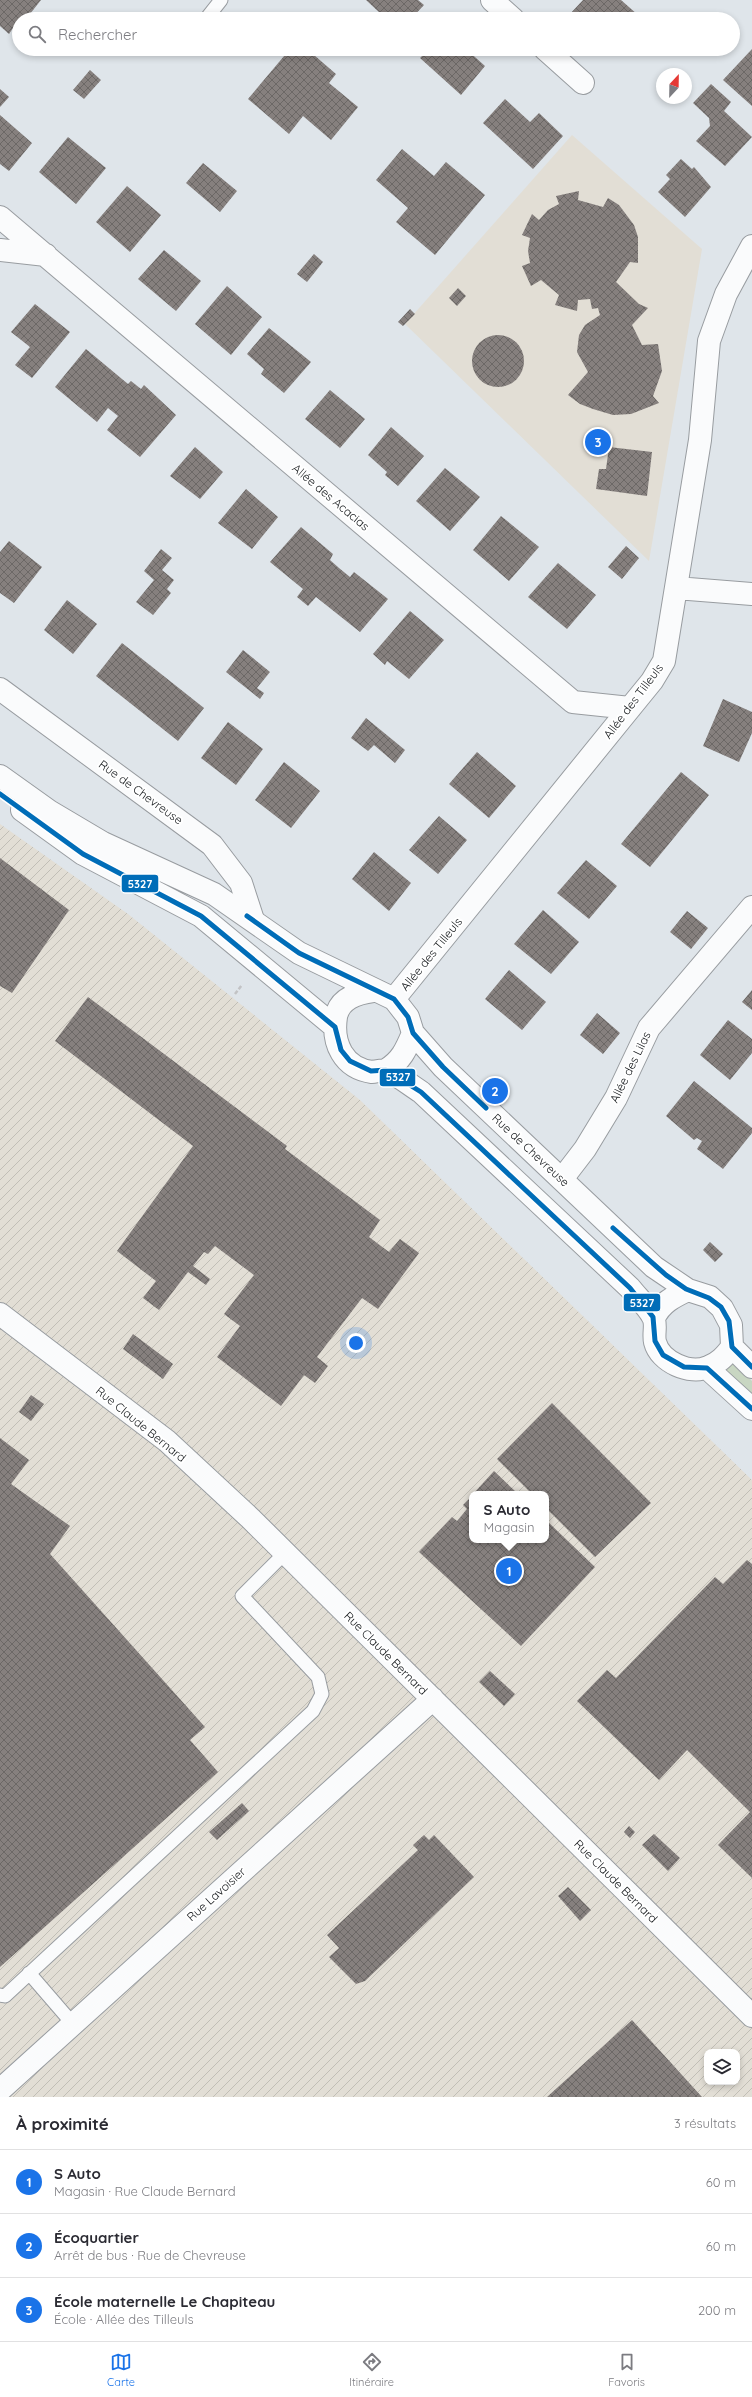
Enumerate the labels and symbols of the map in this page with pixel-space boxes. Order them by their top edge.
north arrow [656,68,692,104]
pin: 3 [585,427,611,457]
street label: Allée des Acacias [289,460,373,534]
street label: Allée des Tilleuls [600,660,666,742]
street label: Rue de Chevreuse [96,756,186,828]
line badge: 5327 [121,874,159,893]
text: 5327 [128,877,152,891]
street label: Allée des Tilleuls [397,914,465,994]
street label: Allée des Lilas [606,1029,654,1105]
line badge: 5327 [379,1068,416,1087]
text: 5327 [386,1070,410,1084]
pin: 2 [482,1076,508,1106]
street label: Rue de Chevreuse [489,1110,573,1190]
line badge: 5327 [623,1293,661,1312]
text: 5327 [630,1296,654,1310]
your location [346,1333,366,1353]
street label: Rue Claude Bernard [93,1383,189,1465]
pin: 1 [496,1556,522,1586]
street label: Rue Claude Bernard [341,1608,431,1698]
street label: Rue Claude Bernard [571,1836,661,1926]
street label: Rue Lavoisier [183,1863,249,1924]

